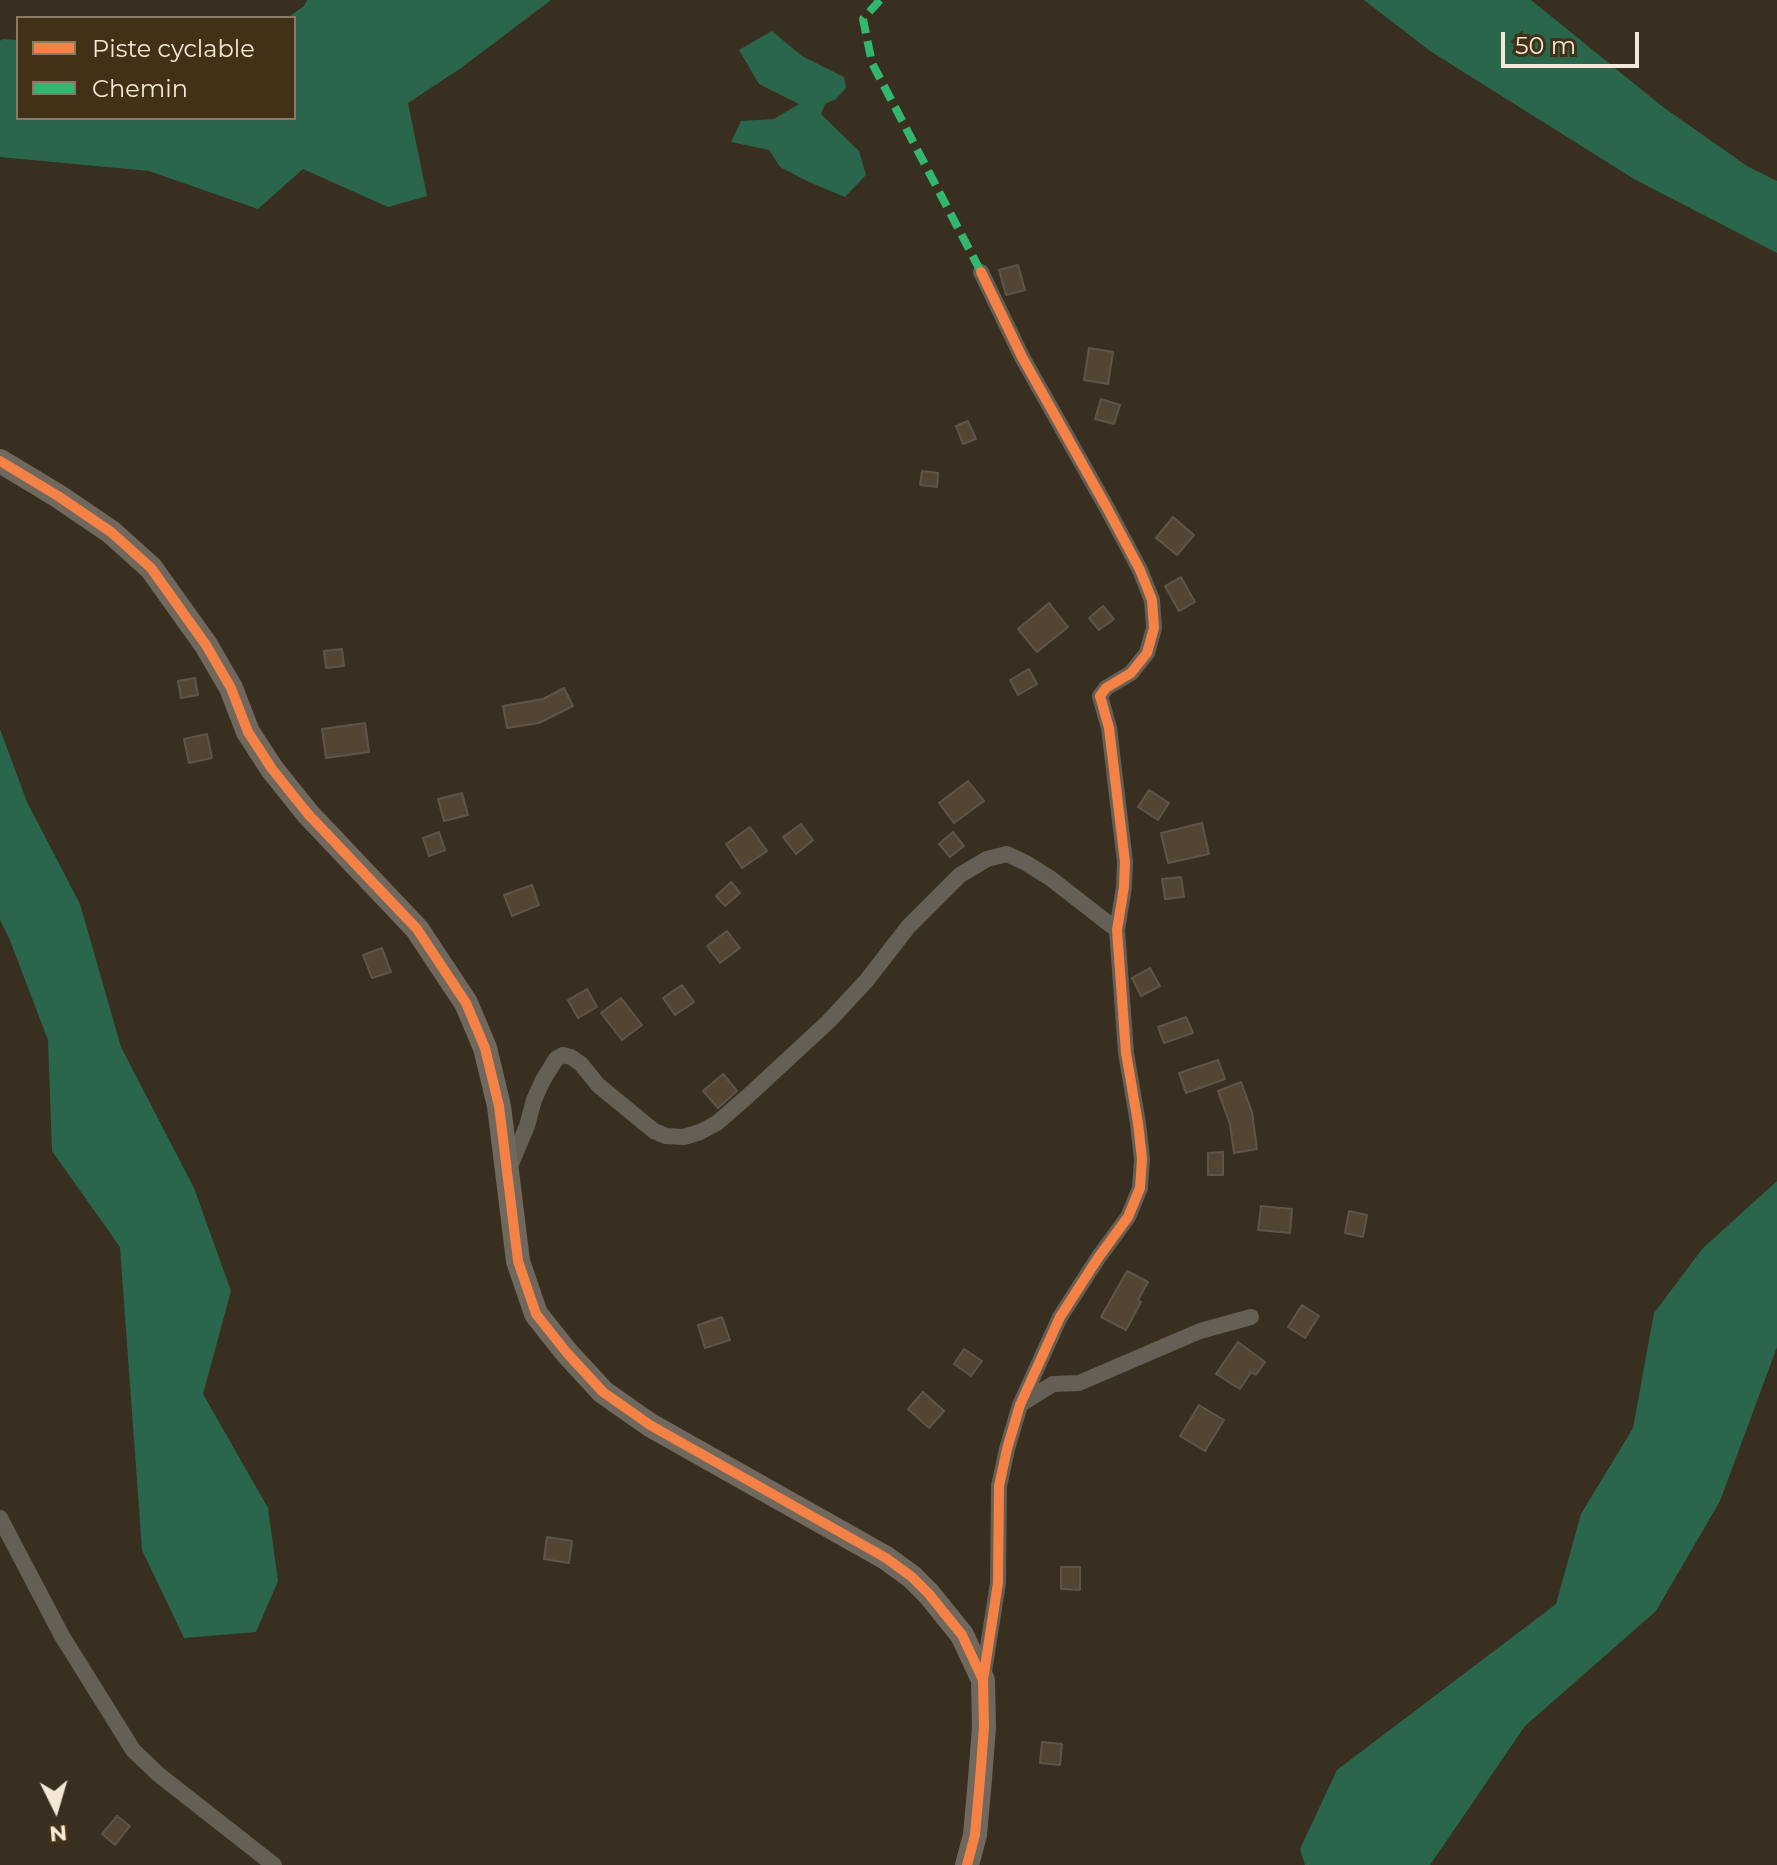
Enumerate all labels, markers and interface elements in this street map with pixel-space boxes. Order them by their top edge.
legend [16,16,296,120]
scale bar [1505,16,1643,66]
text: 50 m [1515,31,1576,60]
text: Piste cyclable [92,34,255,63]
text: Chemin [92,74,188,103]
north arrow [16,1769,96,1849]
text: N [48,1819,68,1848]

